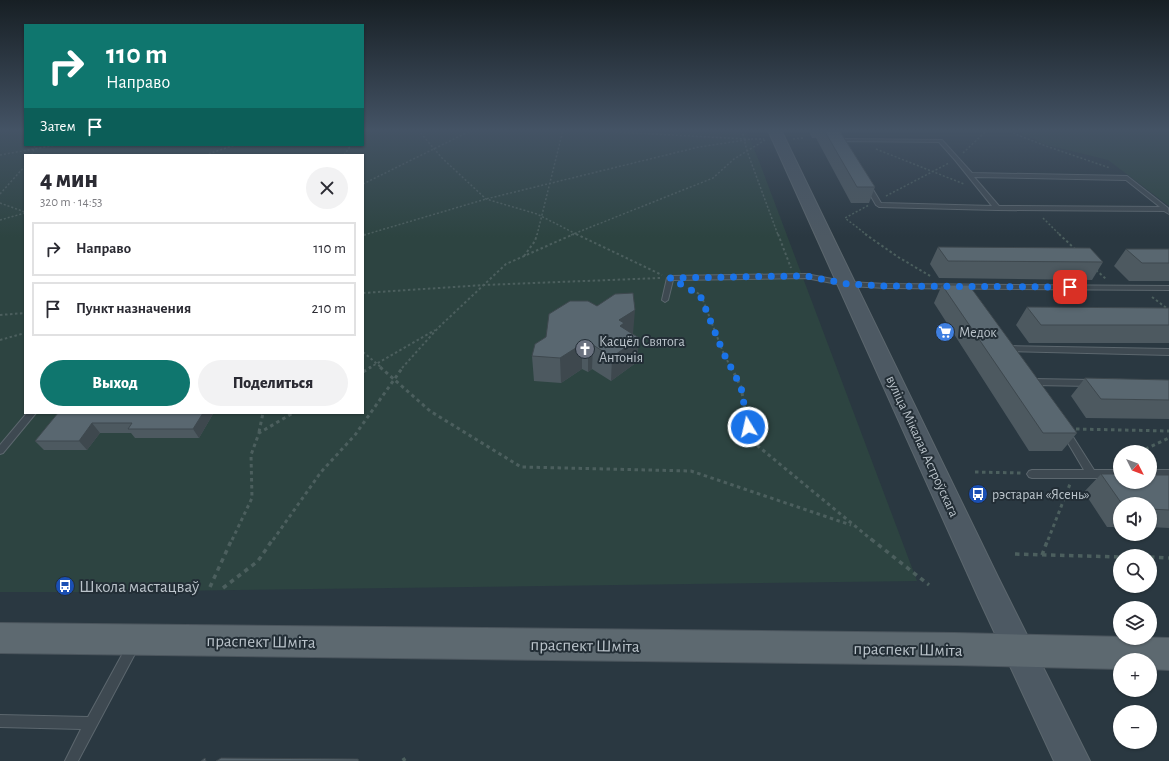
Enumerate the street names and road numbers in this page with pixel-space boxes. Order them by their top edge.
street label: вуліца Мікалая Астроўскага [883,374,961,520]
street label: праспект Шміта [206,632,316,651]
street label: праспект Шміта [530,636,640,655]
street label: праспект Шміта [853,640,963,659]

